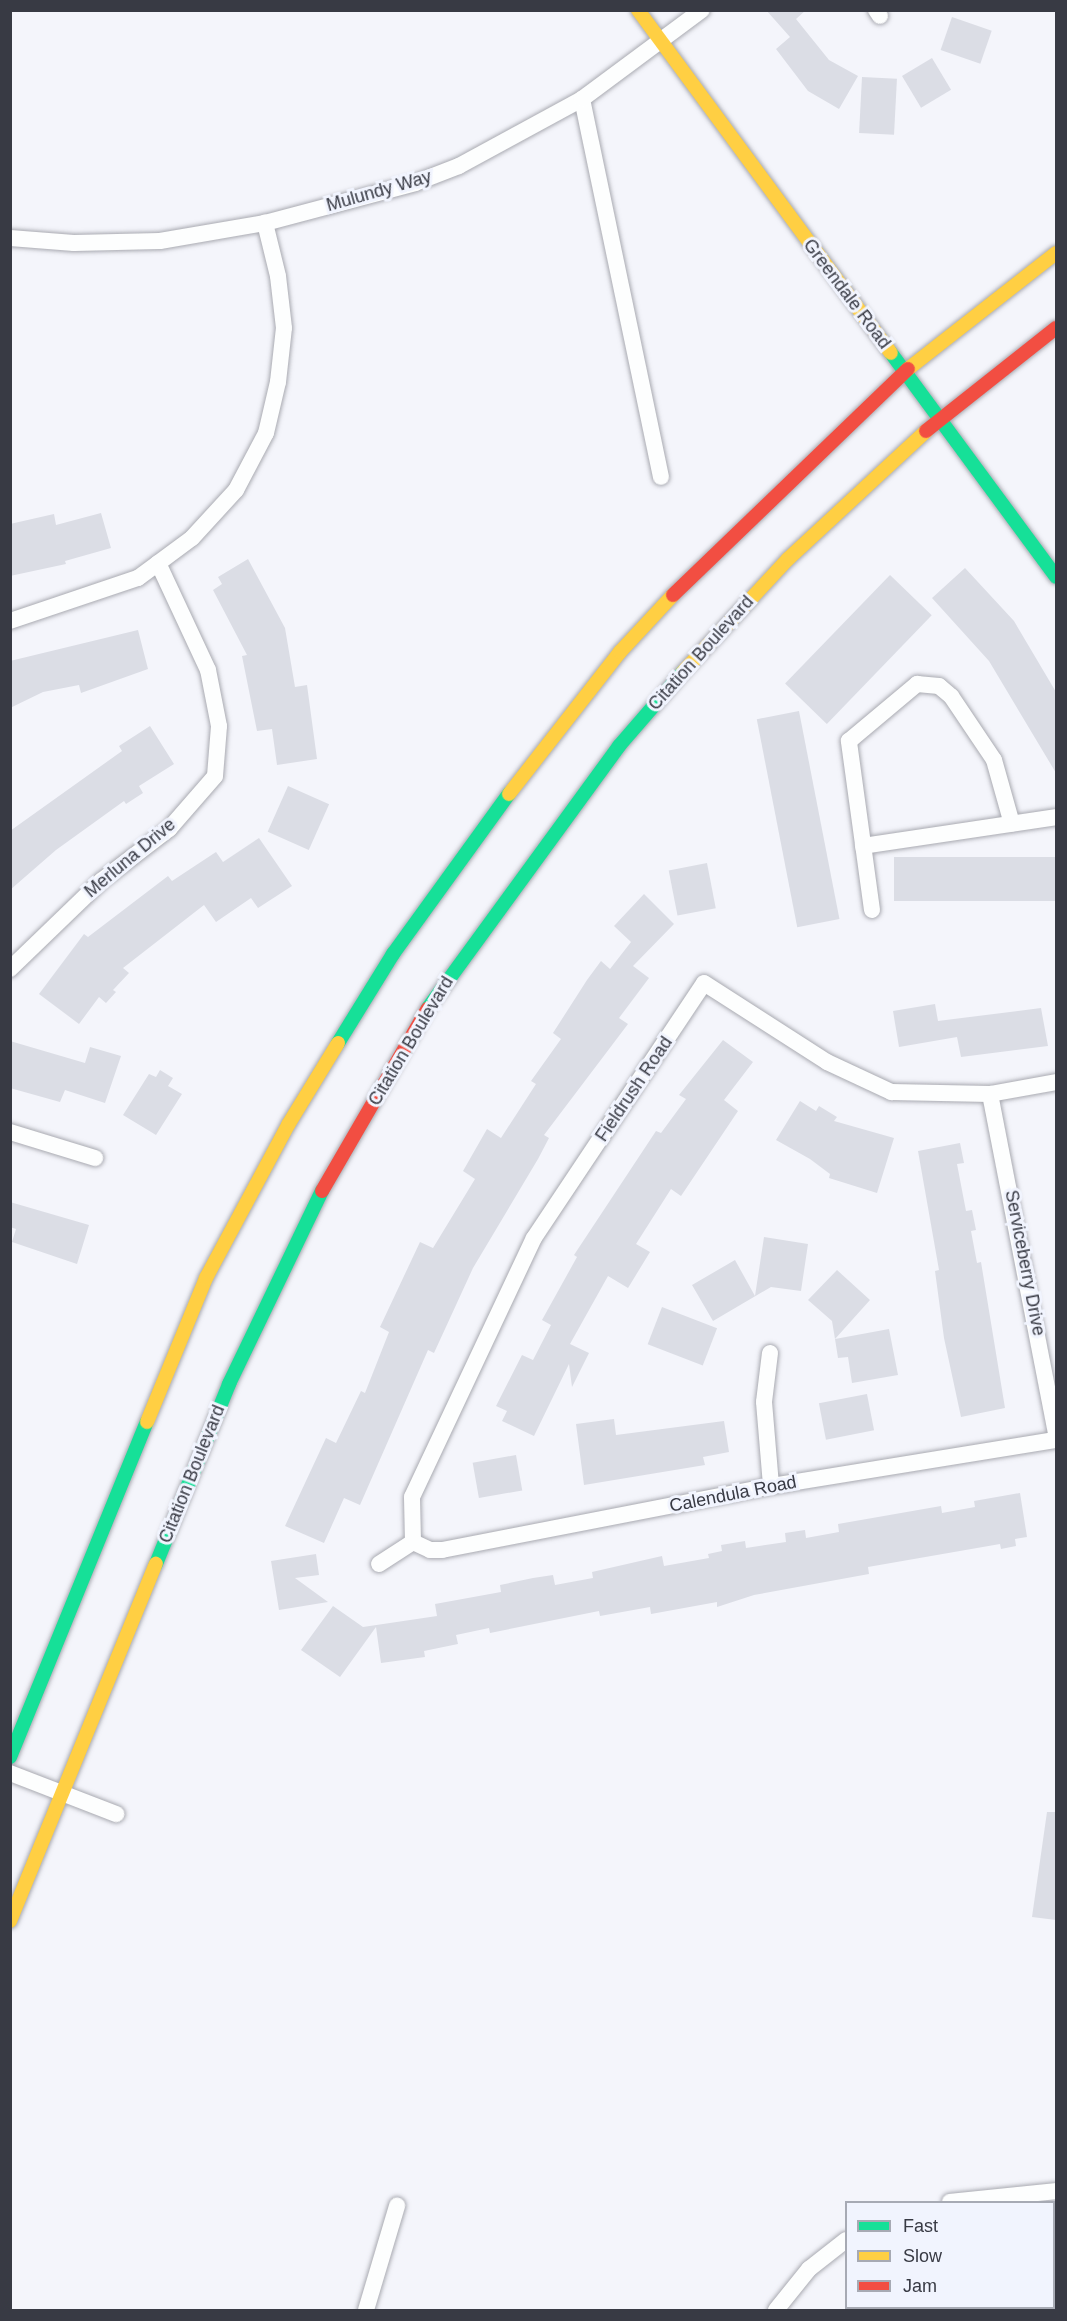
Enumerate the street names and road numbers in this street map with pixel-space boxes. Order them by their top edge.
street label: Mulundy Way [324,166,434,216]
street label: Greendale Road [799,235,895,353]
street label: Citation Boulevard [644,591,758,715]
street label: Merluna Drive [80,814,180,902]
street label: Citation Boulevard [364,972,458,1110]
street label: Fieldrush Road [591,1032,677,1146]
street label: Serviceberry Drive [1000,1188,1050,1338]
street label: Citation Boulevard [154,1402,230,1546]
street label: Calendula Road [668,1471,798,1517]

